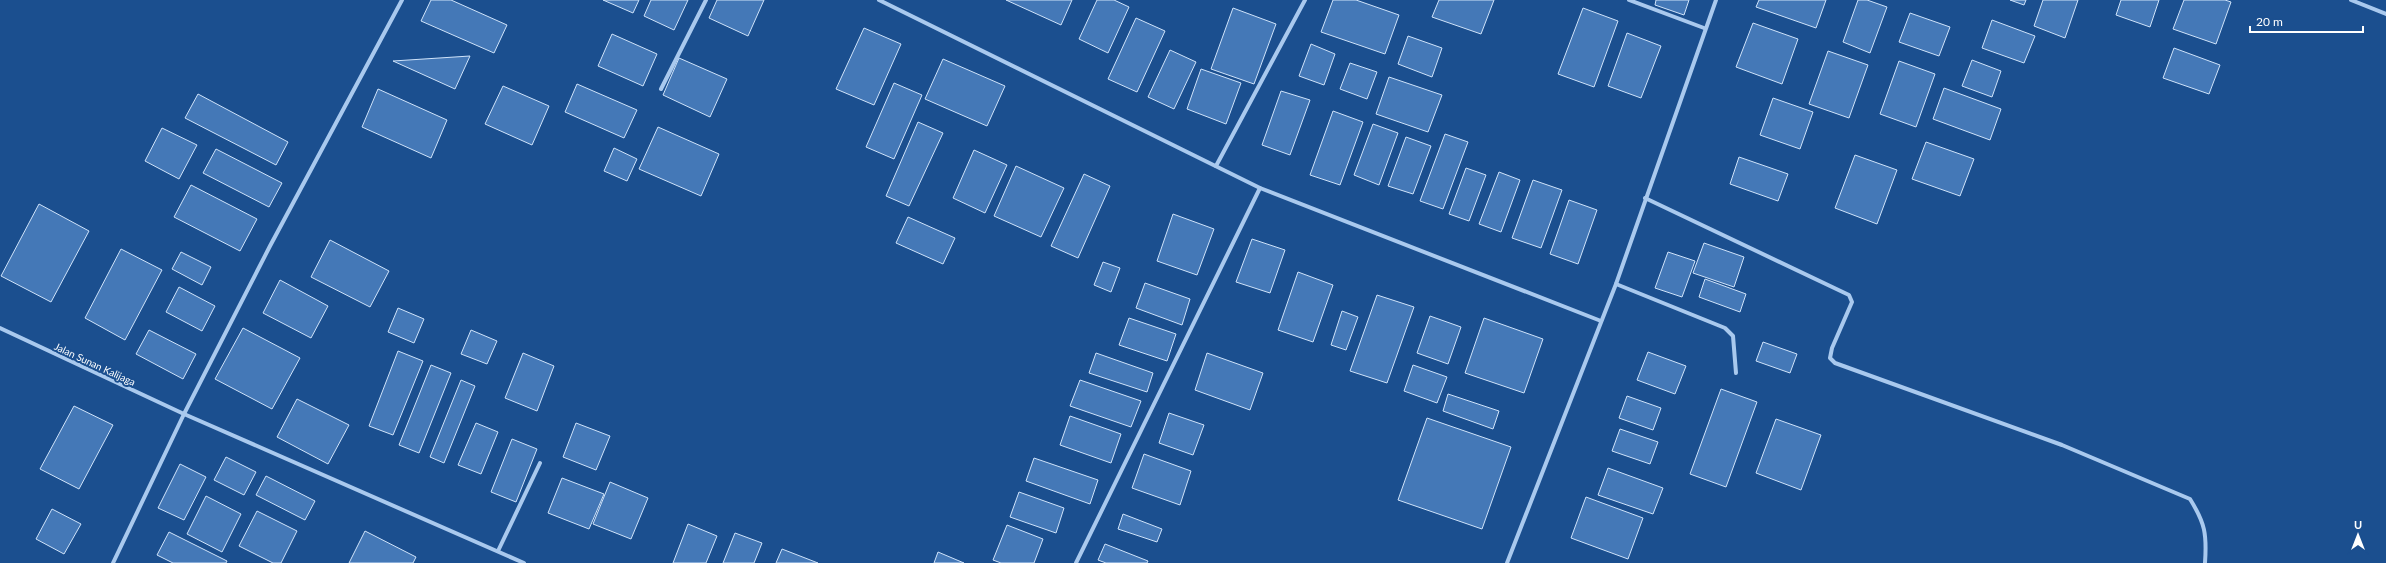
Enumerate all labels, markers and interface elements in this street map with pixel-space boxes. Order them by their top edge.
scale bar [2250,8,2363,34]
text: 20 m [2256,14,2283,29]
street label: Jalan Sunan Kalijaga [53,340,137,388]
north arrow [2338,515,2378,555]
text: U [2354,518,2362,531]

